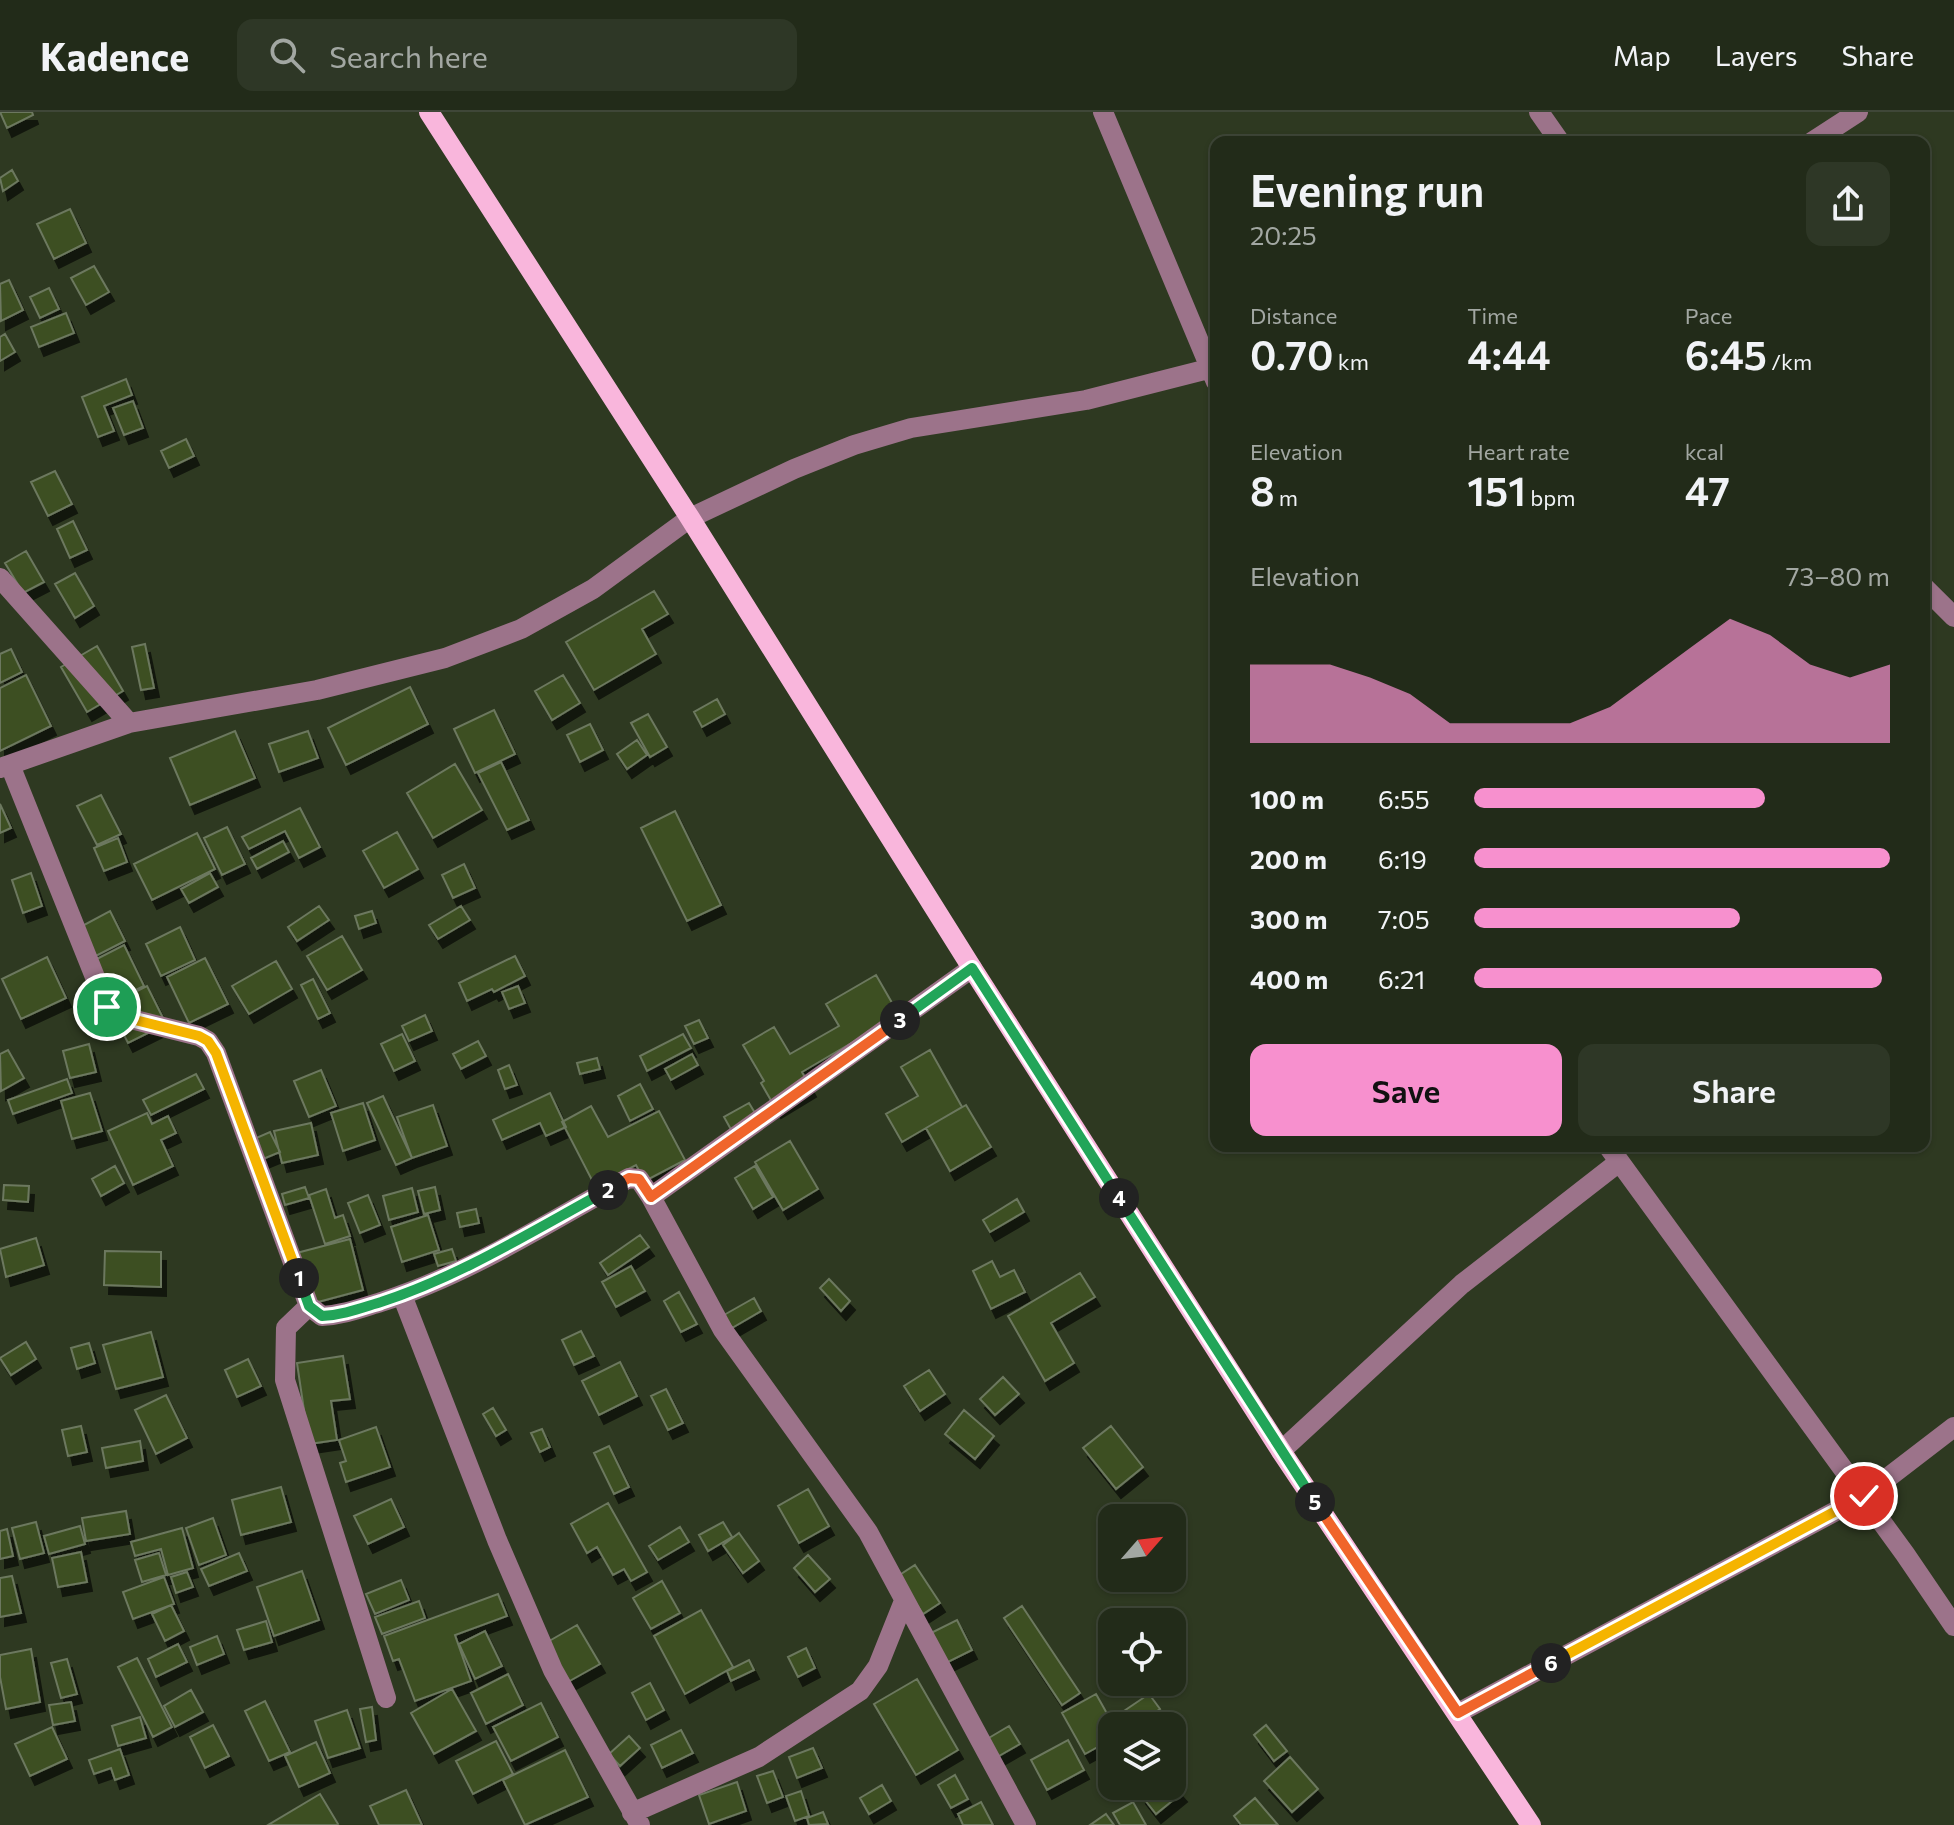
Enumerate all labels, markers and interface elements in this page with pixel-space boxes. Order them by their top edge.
search box [237,19,797,91]
text: Kadence [40,32,189,79]
icon: search [265,33,309,77]
text: Search here [329,37,488,74]
text: Map [1613,38,1671,72]
text: Layers [1715,38,1797,72]
text: Share [1841,38,1914,72]
text: Evening run [1250,162,1484,216]
button: share [1806,162,1890,246]
text: 20:25 [1250,219,1317,250]
text: Distance [1250,302,1337,329]
text: Time [1467,302,1518,329]
text: Pace [1685,302,1732,329]
text: 0.70 [1250,329,1334,378]
text: 4:44 [1467,329,1551,378]
text: 6:45 [1685,329,1767,378]
text: km [1334,348,1369,375]
text: /km [1767,348,1812,375]
text: Elevation [1250,438,1343,465]
text: Heart rate [1467,438,1570,465]
text: kcal [1685,438,1724,465]
text: 8 [1250,465,1275,514]
text: 151 [1467,465,1526,514]
text: 47 [1685,465,1730,514]
text: m [1275,484,1298,511]
text: bpm [1526,484,1576,511]
text: Elevation [1250,560,1360,591]
text: 73–80 m [1786,560,1890,591]
text: 100 m [1250,783,1324,814]
text: 6:55 [1378,783,1430,814]
text: 200 m [1250,843,1327,874]
text: 6:19 [1378,843,1427,874]
text: 300 m [1250,903,1327,934]
text: 7:05 [1378,903,1430,934]
text: 400 m [1250,963,1328,994]
text: 6:21 [1378,963,1425,994]
pin [73,973,141,1041]
icon: arrive [85,985,129,1029]
pin: 3 [880,1000,920,1040]
text: 3 [894,1006,906,1033]
button: Save [1250,1044,1562,1136]
button: Share [1578,1044,1890,1136]
pin: 2 [588,1170,628,1210]
text: 2 [602,1176,614,1203]
pin: 4 [1099,1178,1139,1218]
text: 4 [1112,1184,1126,1211]
pin: 1 [279,1258,319,1298]
text: 1 [294,1264,304,1291]
pin [1830,1462,1898,1530]
icon: check [1842,1474,1886,1518]
pin: 5 [1295,1482,1335,1522]
text: 5 [1309,1488,1321,1515]
north arrow [1098,1504,1186,1592]
map controls [1098,1504,1186,1800]
button: locate [1098,1608,1186,1696]
pin: 6 [1531,1643,1571,1683]
text: 6 [1544,1649,1558,1676]
button: layers [1098,1712,1186,1800]

